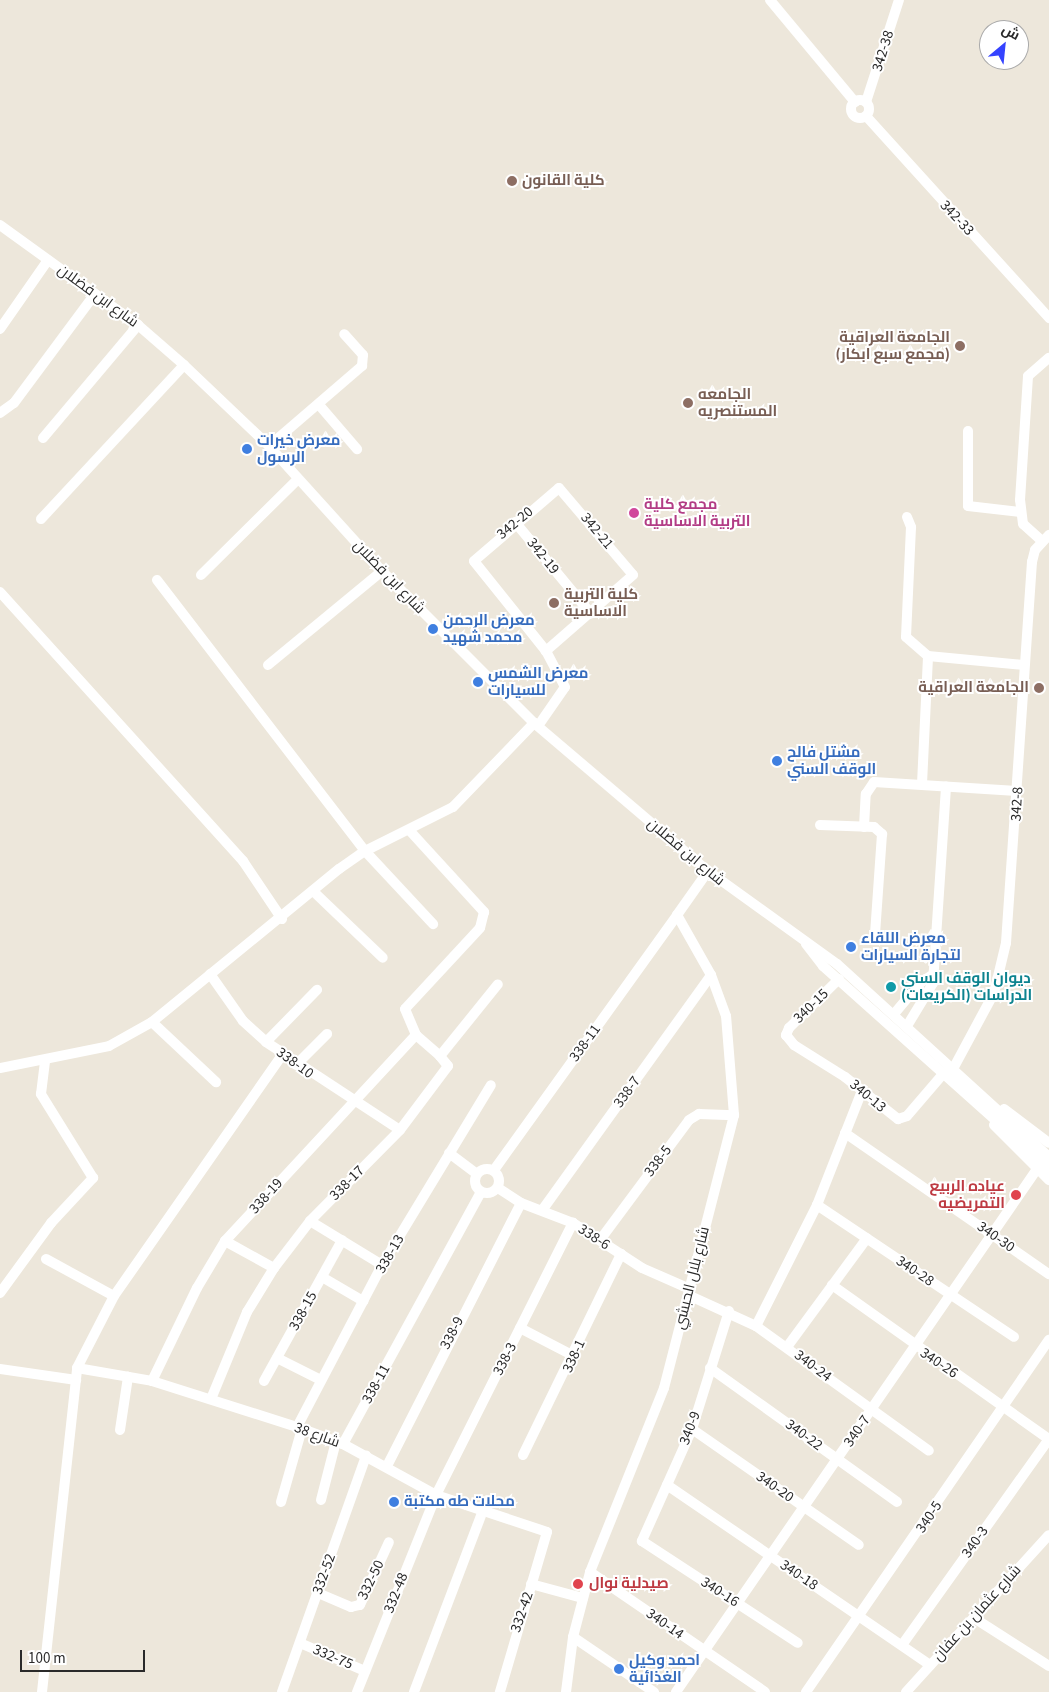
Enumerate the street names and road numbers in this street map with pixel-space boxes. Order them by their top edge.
street label: 342-38 [868,28,898,74]
street label: 342-33 [936,197,978,239]
street label: شارع ابن فضلان [54,261,142,331]
street label: 342-20 [493,503,537,543]
street label: 342-21 [577,509,617,553]
street label: 342-19 [523,534,563,578]
street label: شارع ابن فضلان [349,536,429,618]
street label: 342-8 [1007,786,1027,822]
street label: شارع ابن فضلان [644,814,728,890]
street label: 340-15 [790,985,832,1027]
street label: 338-11 [565,1021,605,1065]
street label: 338-10 [273,1043,317,1083]
street label: 338-7 [610,1073,644,1111]
street label: 340-13 [846,1076,890,1116]
street label: 338-5 [640,1142,676,1180]
street label: 338-17 [326,1162,368,1204]
street label: 338-19 [245,1174,287,1218]
street label: 340-30 [974,1218,1018,1256]
street label: 338-6 [575,1220,613,1254]
street label: شارع بلال الحبشي [671,1225,713,1331]
street label: 338-13 [372,1231,408,1277]
street label: 340-28 [893,1252,937,1290]
street label: 338-15 [285,1288,321,1334]
street label: 338-9 [436,1314,468,1352]
street label: 338-1 [559,1337,589,1375]
street label: 338-3 [489,1340,521,1378]
street label: 340-26 [917,1344,961,1382]
street label: 340-24 [791,1346,835,1386]
street label: 338-11 [358,1361,394,1407]
street label: 340-9 [675,1409,705,1447]
street label: 340-7 [840,1412,874,1450]
street label: 340-22 [782,1415,826,1455]
street label: شارع 38 [292,1419,342,1451]
street label: 340-20 [753,1468,797,1506]
street label: 340-5 [912,1498,946,1536]
street label: 340-3 [958,1523,992,1561]
street label: 332-52 [308,1551,340,1597]
street label: 340-18 [777,1556,821,1594]
street label: 332-50 [354,1557,388,1603]
street label: شارع عثمان بن عفان [929,1561,1025,1665]
street label: 332-48 [380,1570,412,1616]
street label: 340-16 [698,1573,742,1611]
street label: 332-42 [507,1589,537,1635]
street label: 340-14 [643,1605,687,1643]
street label: 332-75 [310,1641,356,1673]

